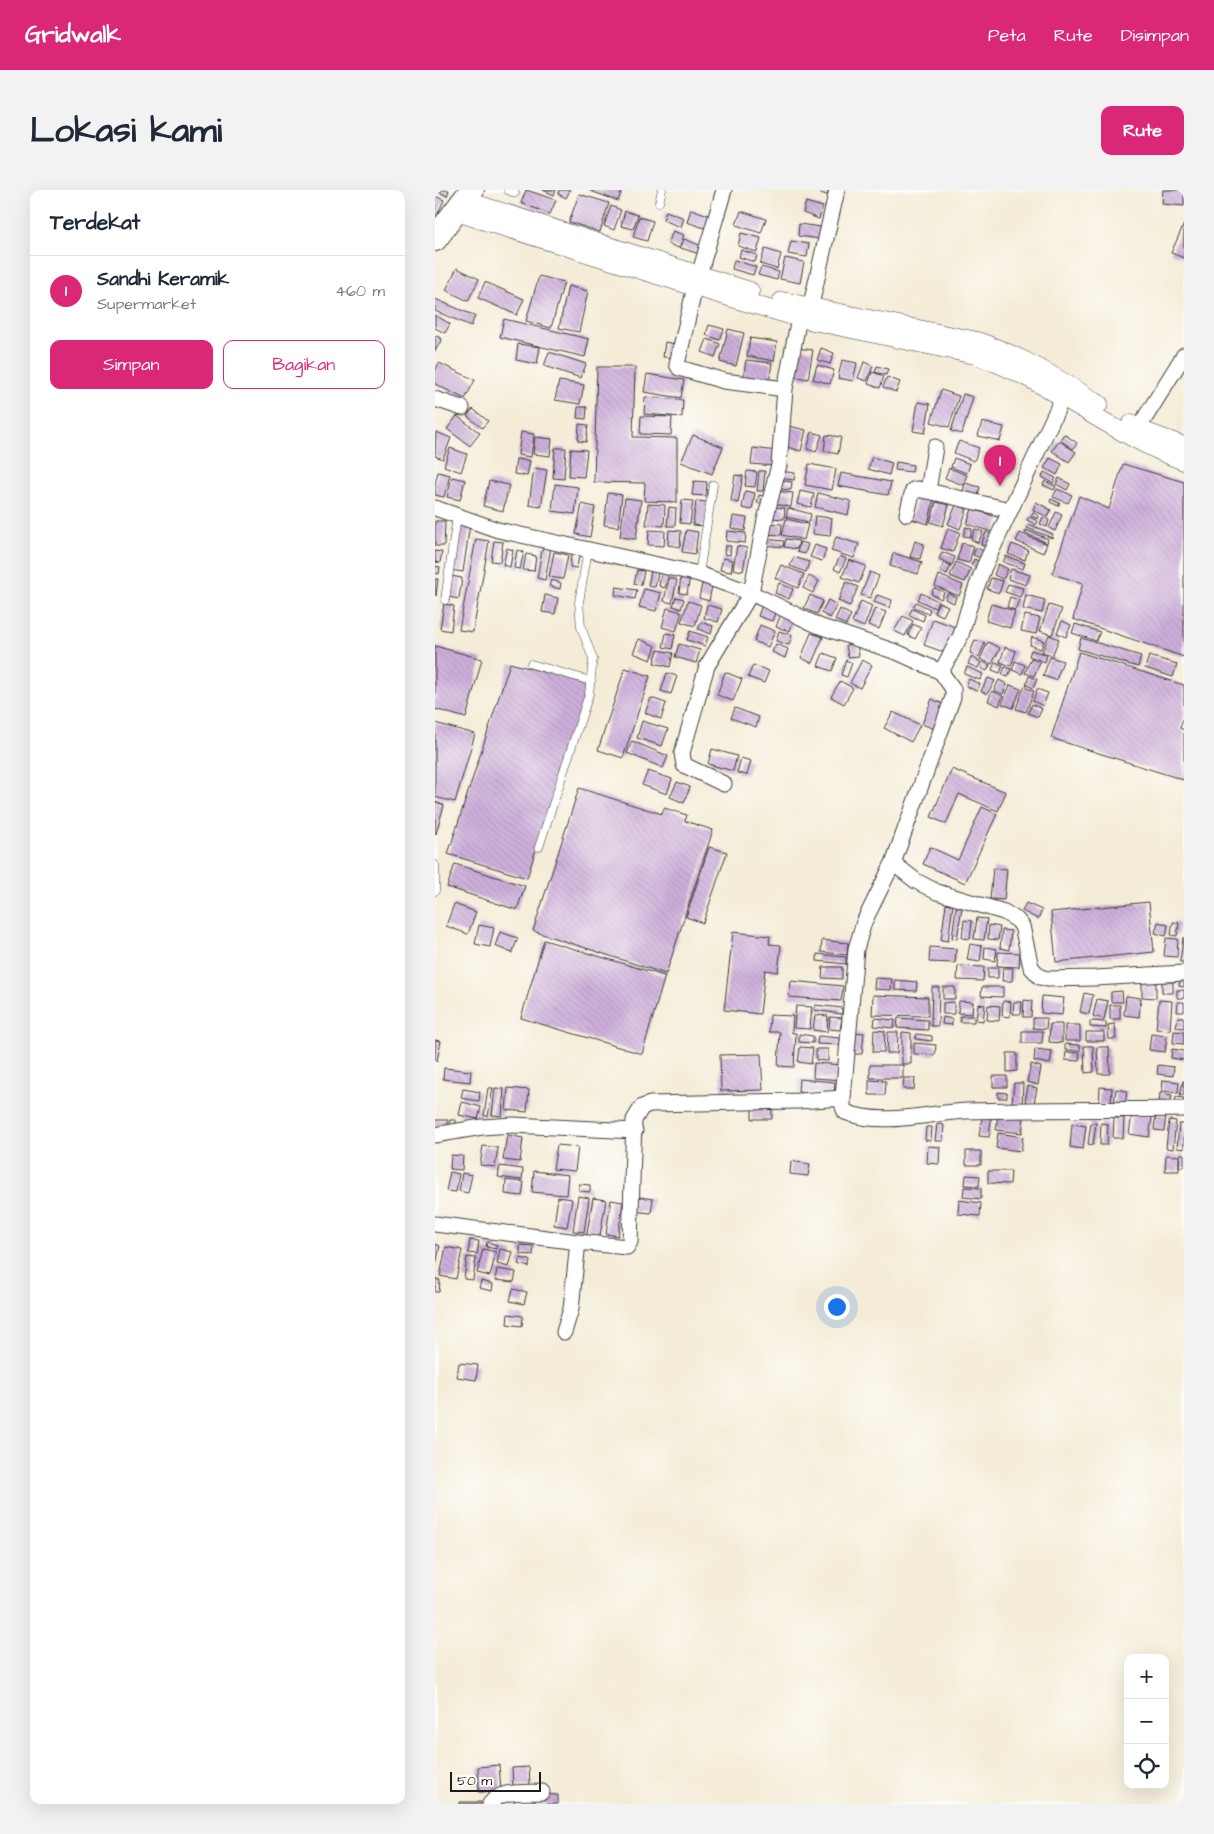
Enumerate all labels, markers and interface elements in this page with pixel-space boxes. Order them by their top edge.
text: Gridwalk [25,18,121,52]
text: Peta [988,23,1026,48]
text: Rute [1054,23,1093,48]
text: Disimpan [1121,23,1189,48]
text: Lokasi kami [30,106,222,155]
button: Rute [1101,106,1184,155]
text: Terdekat [50,208,140,237]
text: Sandhi Keramik [97,266,229,293]
text: 1 [65,280,67,302]
text: 460 m [335,280,385,302]
text: Supermarket [97,293,196,315]
button: Simpan [50,340,213,389]
button: Bagikan [223,340,385,389]
pin: 1 [984,445,1016,486]
your location [824,1294,850,1320]
map controls [1124,1654,1169,1789]
button: + [1124,1654,1169,1699]
button: − [1124,1699,1169,1744]
button: locate [1124,1744,1169,1789]
scale bar [450,1769,541,1792]
text: 50 m [457,1771,492,1791]

